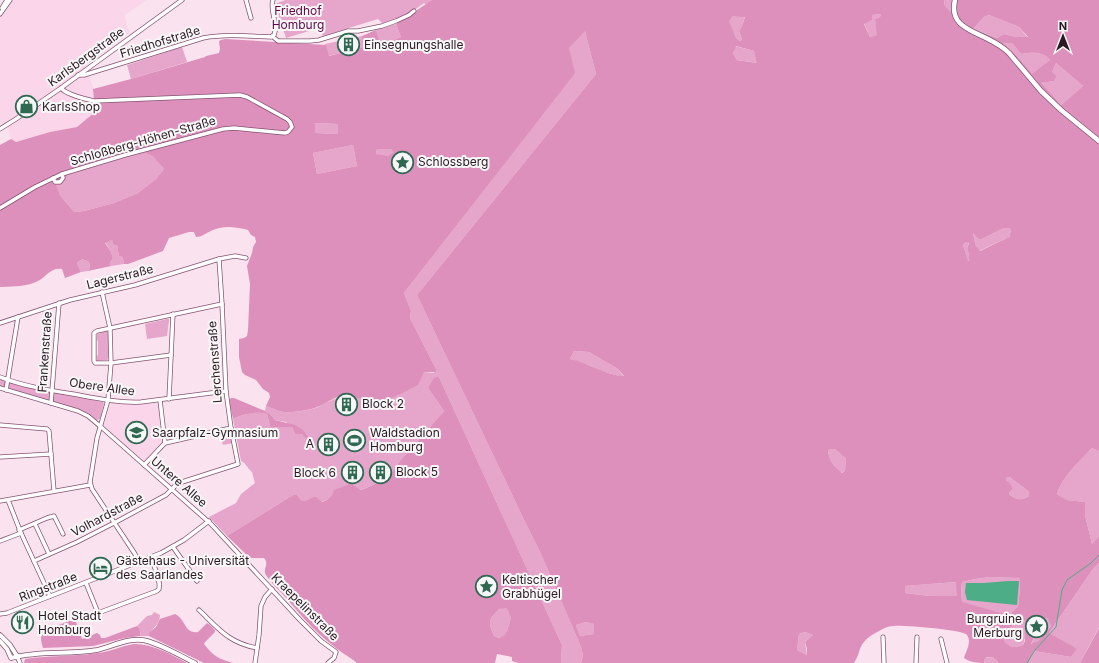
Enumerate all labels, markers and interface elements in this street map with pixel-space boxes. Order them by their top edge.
park label: Friedhof Homburg [272,3,324,32]
north arrow [1043,16,1083,56]
text: N [1059,19,1067,33]
street label: Friedhofstraße [118,22,202,61]
street label: Karlsbergstraße [45,24,127,89]
building icon: Einsegnungshalle [335,32,361,58]
place label: Einsegnungshalle [364,37,464,52]
shop icon: KarlsShop [14,94,40,120]
place label: KarlsShop [42,99,100,114]
street label: Schloßberg-Höhen-Straße [68,113,217,169]
place icon: Schlossberg [389,149,415,175]
place label: Schlossberg [418,154,488,169]
street label: Lagerstraße [85,261,155,292]
street label: Frankenstraße [34,311,55,393]
street label: Lerchenstraße [204,321,225,403]
street label: Obere Allee [68,374,136,399]
building icon: Block 2 [333,391,359,417]
place label: Block 2 [362,396,404,411]
school or university icon: Saarpfalz-Gymnasium [124,420,150,446]
place label: Saarpfalz-Gymnasium [152,425,278,440]
place label: Waldstadion Homburg [370,425,440,454]
sports icon: Waldstadion Homburg [341,427,367,453]
building icon: A [316,431,342,457]
place label: A [306,436,314,451]
street label: Untere Allee [148,453,211,510]
building icon: Block 5 [367,459,393,485]
building icon: Block 6 [339,460,365,486]
place label: Block 5 [396,464,438,479]
place label: Block 6 [294,465,336,480]
street label: Volhardstraße [68,489,145,540]
place label: Gästehaus - Universität des Saarlandes [116,553,249,582]
hotel icon: Gästehaus - Universität des Saarlandes [88,555,114,581]
street label: Ringstraße [17,569,79,604]
street label: Kraepelinstraße [268,570,342,644]
place label: Keltischer Grabhügel [502,572,561,601]
place icon: Keltischer Grabhügel [474,574,500,600]
place label: Hotel Stadt Homburg [38,608,101,637]
restaurant icon: Hotel Stadt Homburg [9,610,35,636]
place label: Burgruine Merburg [967,611,1022,640]
place icon: Burgruine Merburg [1024,613,1050,639]

